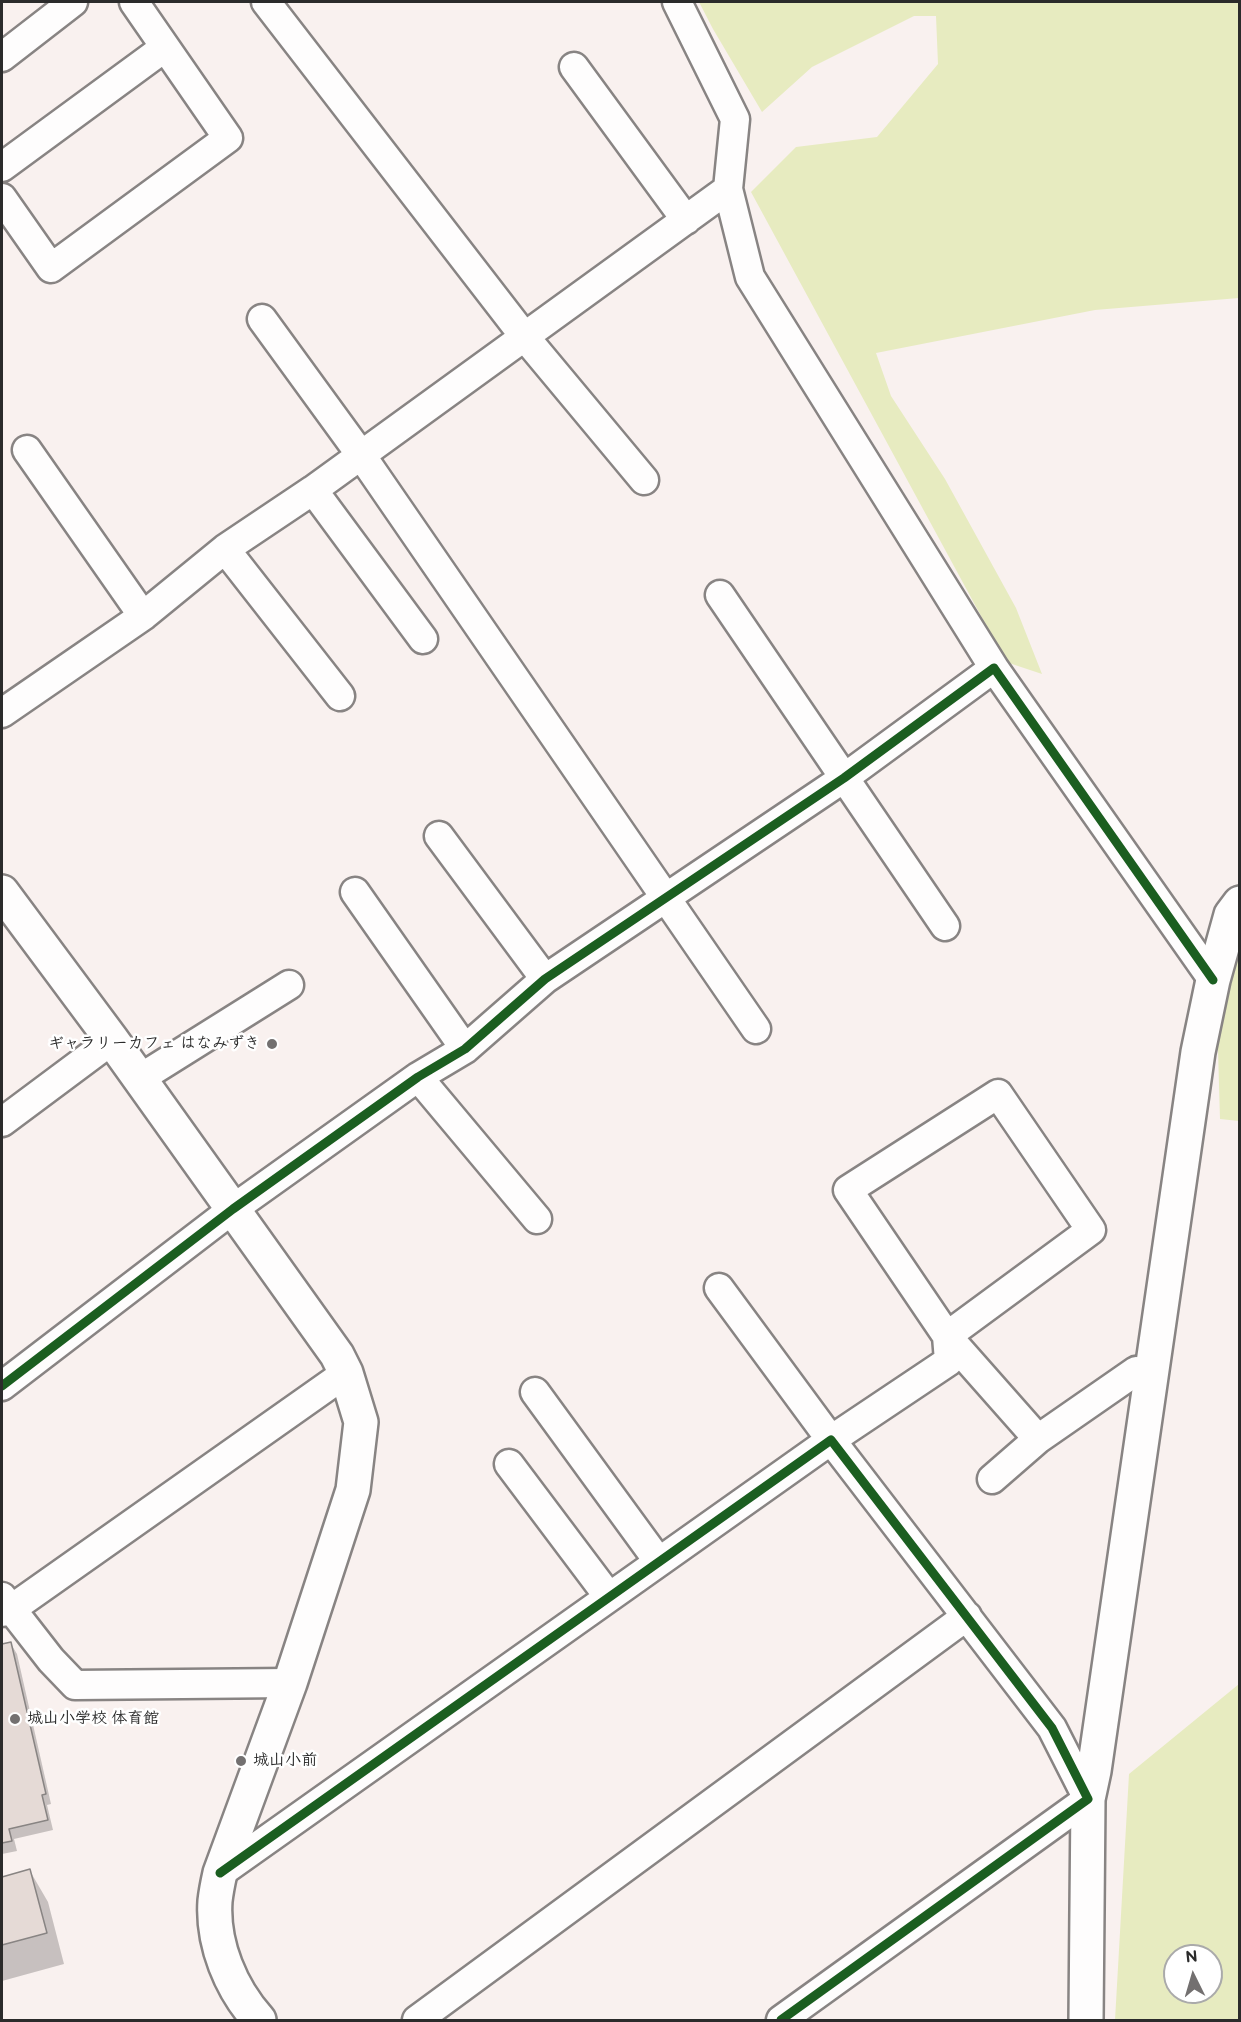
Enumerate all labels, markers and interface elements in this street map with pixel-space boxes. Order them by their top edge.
place label: ギャラリーカフェ はなみずき [48,1034,260,1054]
marker: ギャラリーカフェ はなみずき [265,1037,279,1051]
place label: 城山小学校 体育館 [27,1709,159,1729]
marker: 城山小学校 体育館 [8,1712,22,1726]
place label: 城山小前 [253,1751,317,1771]
marker: 城山小前 [234,1754,248,1768]
north arrow [1163,1944,1223,2004]
text: N [1185,1948,1198,1968]

